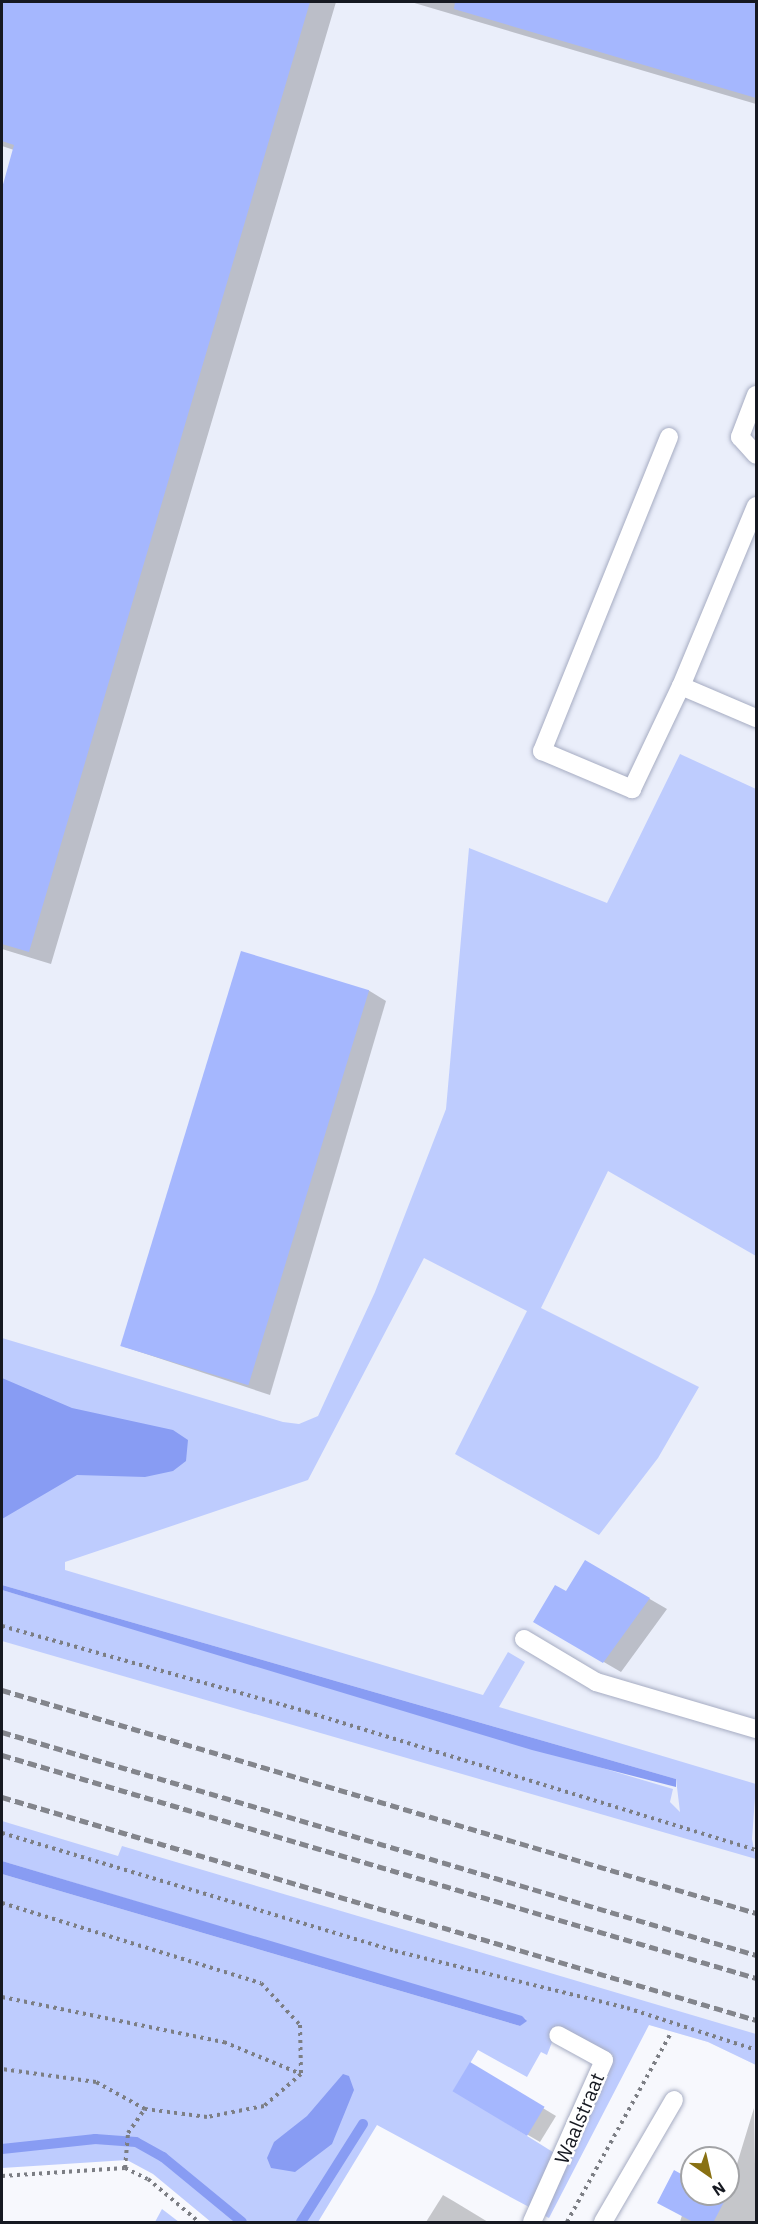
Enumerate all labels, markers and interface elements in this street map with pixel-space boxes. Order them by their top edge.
street label: Waalstraat [549,2069,609,2167]
north arrow [680,2146,740,2206]
text: N [709,2178,729,2201]

